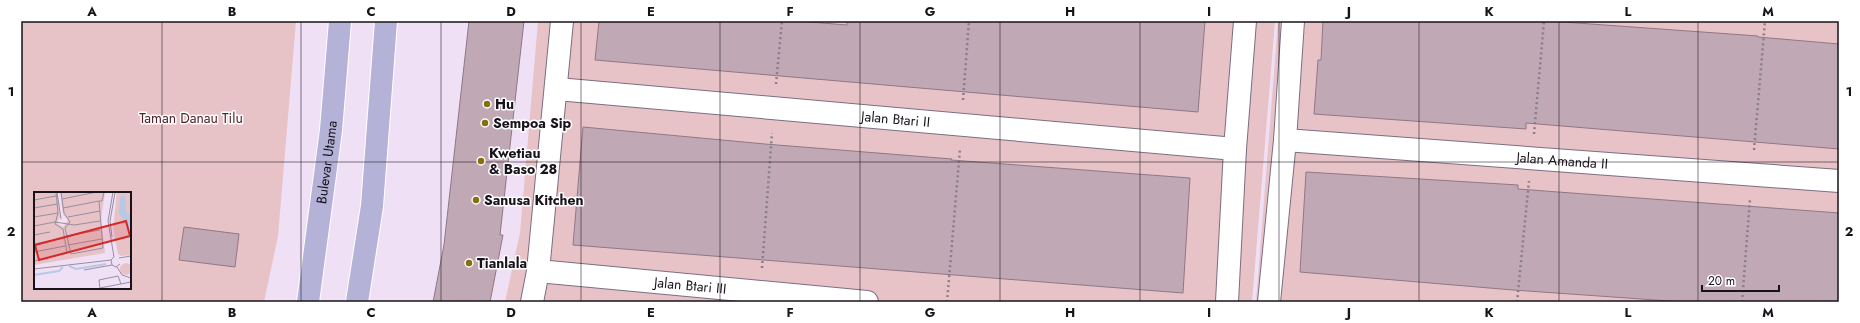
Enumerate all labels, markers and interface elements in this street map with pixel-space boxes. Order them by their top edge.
text: A [86,2,97,21]
text: B [228,2,237,21]
text: C [366,2,376,21]
text: D [506,2,516,21]
text: E [647,2,655,21]
text: F [786,2,794,21]
text: G [925,2,936,21]
text: H [1065,2,1075,21]
text: I [1207,2,1211,21]
text: J [1344,2,1351,21]
text: K [1484,2,1494,21]
text: L [1625,2,1632,21]
text: M [1762,2,1774,21]
text: 1 [8,82,14,101]
text: 1 [1846,82,1852,101]
place label: Hu [495,94,514,114]
marker: Hu [482,99,492,109]
street label: Jalan Btari II [858,106,931,132]
park label: Taman Danau Tilu [139,108,243,128]
place label: Sempoa Sip [493,113,572,133]
marker: Sempoa Sip [480,118,490,128]
street label: Bulevar Utama [311,120,342,205]
place label: Kwetiau & Baso 28 [489,143,558,179]
street label: Jalan Amanda II [1514,147,1609,174]
marker: Kwetiau & Baso 28 [476,156,486,166]
place label: Sanusa Kitchen [484,190,584,210]
inset map [34,192,131,289]
marker: Sanusa Kitchen [471,195,481,205]
text: 2 [7,222,15,241]
text: 2 [1845,222,1853,241]
place label: Tianlala [477,253,527,273]
marker: Tianlala [464,258,474,268]
scale bar [1702,267,1779,293]
street label: Jalan Btari III [651,272,727,299]
text: 20 m [1708,272,1735,290]
text: A [86,303,97,322]
text: B [228,303,237,322]
text: C [366,303,376,322]
text: D [506,303,516,322]
text: E [647,303,655,322]
text: F [786,303,794,322]
text: G [925,303,936,322]
text: H [1065,303,1075,322]
text: I [1207,303,1211,322]
text: J [1344,303,1351,322]
text: K [1484,303,1494,322]
text: L [1625,303,1632,322]
text: M [1762,303,1774,322]

